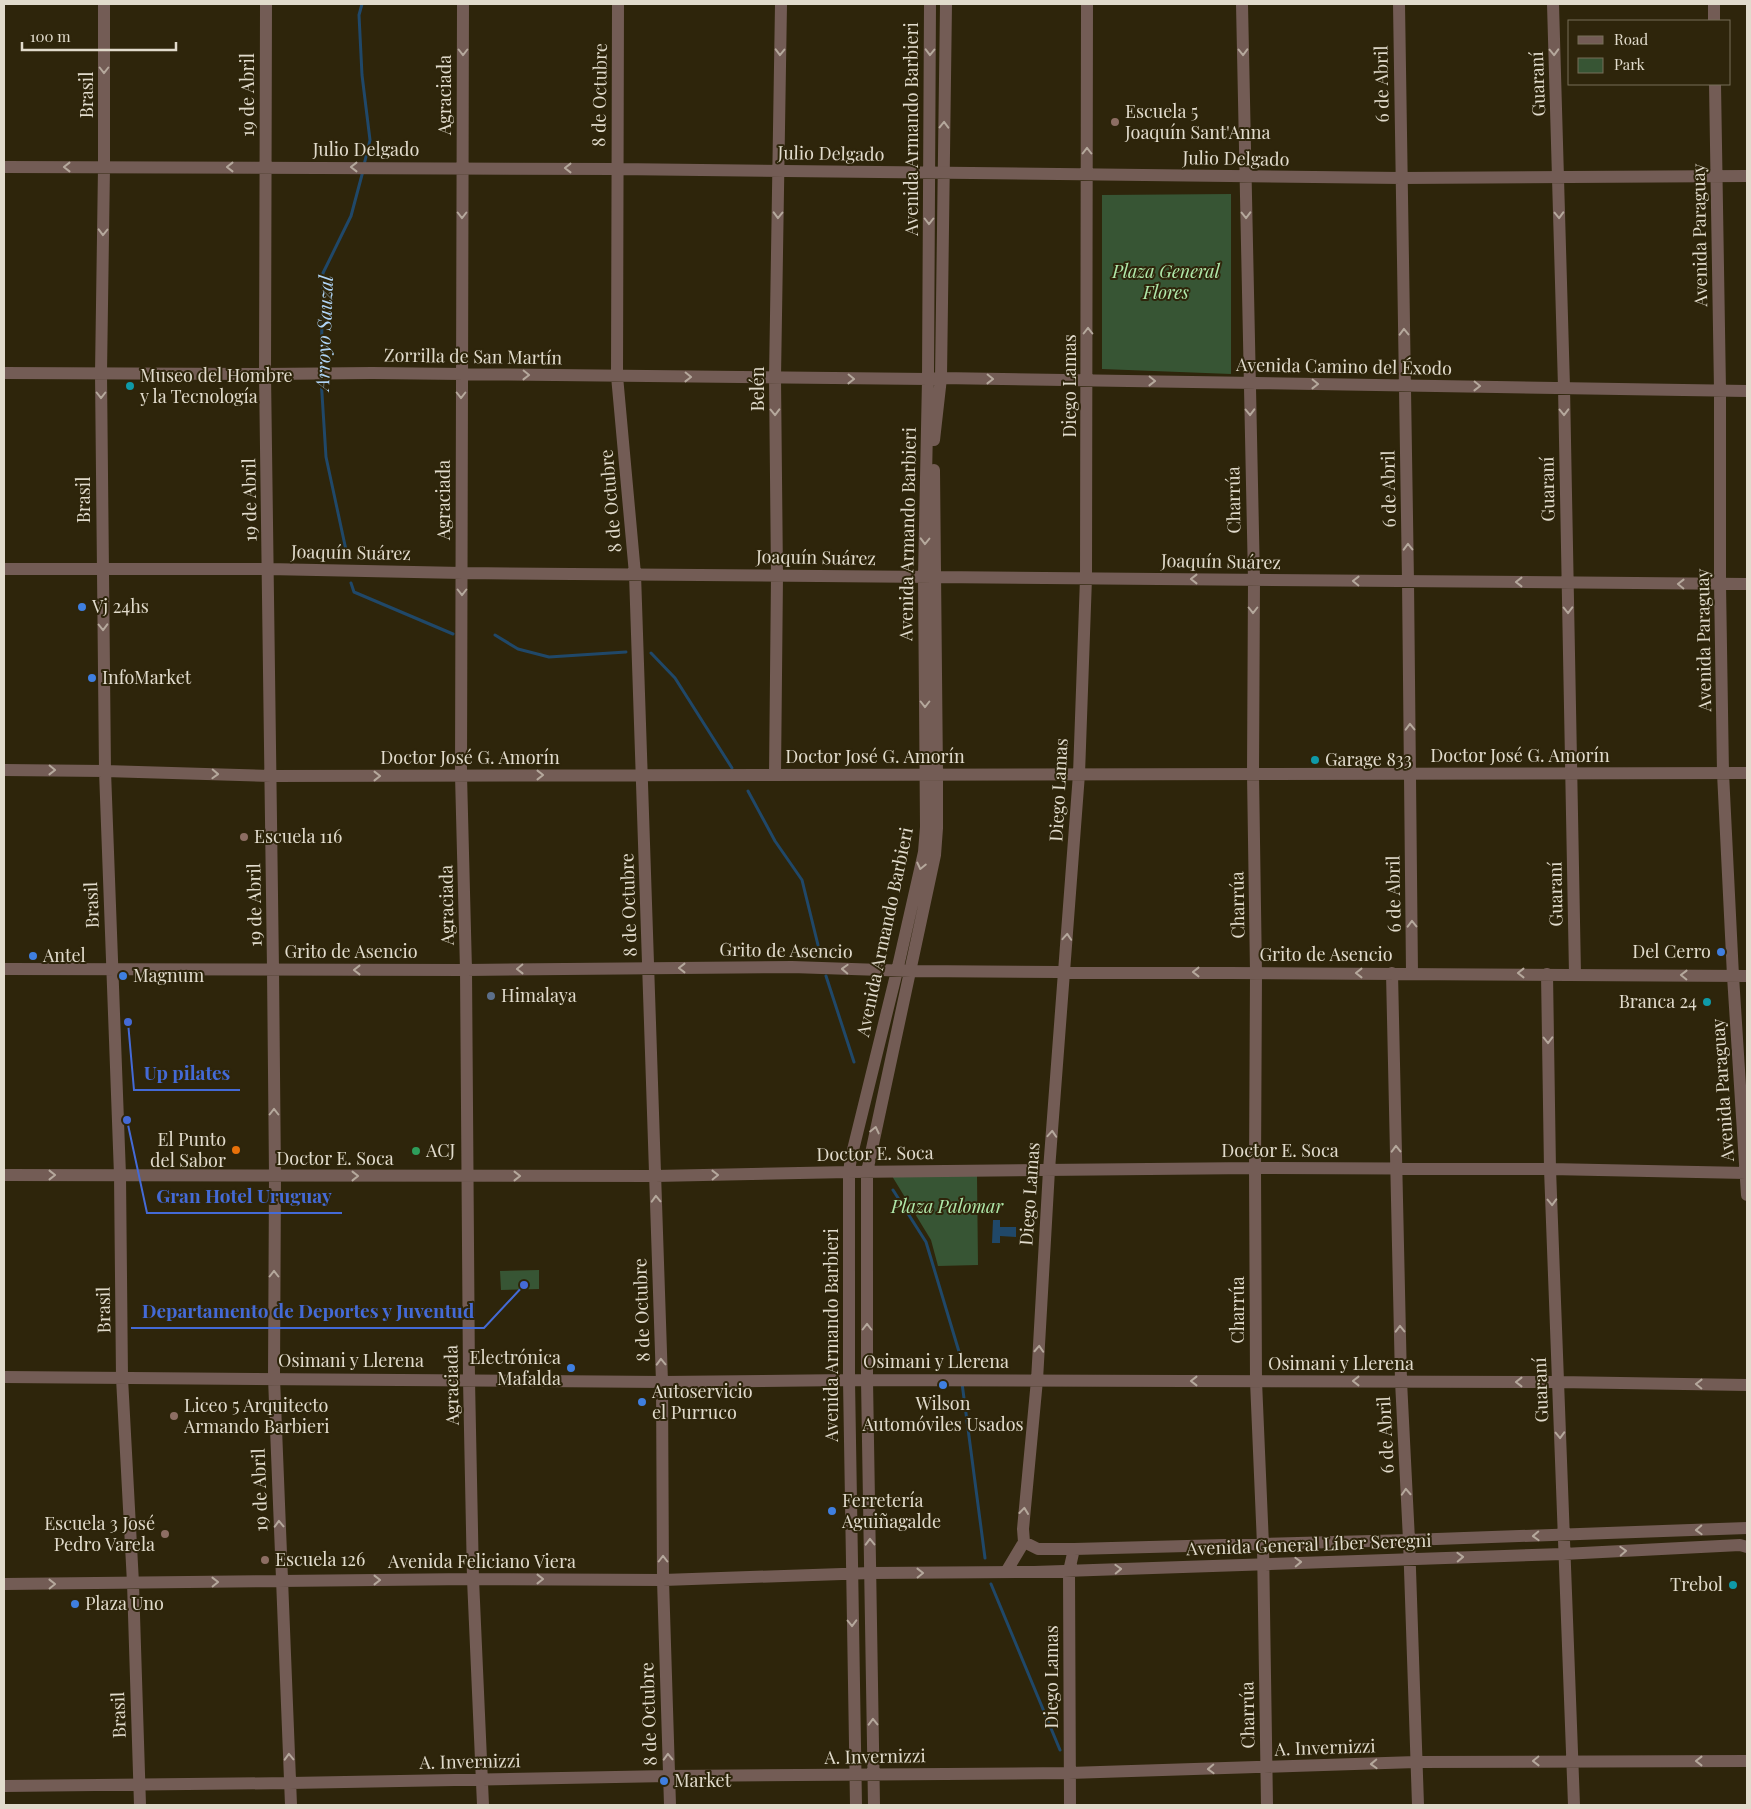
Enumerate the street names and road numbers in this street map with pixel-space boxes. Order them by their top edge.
street label: Avenida Armando Barbieri [899,22,923,237]
street label: 8 de Octubre [586,43,612,147]
street label: 6 de Abril [1368,45,1394,123]
street label: Guaraní [1524,51,1550,117]
street label: 19 de Abril [235,53,259,137]
street label: Agraciada [432,55,456,136]
street label: Brasil [74,72,98,118]
street label: Julio Delgado [312,137,419,161]
street label: Julio Delgado [776,140,885,166]
street label: Julio Delgado [1181,145,1290,171]
street label: Avenida Paraguay [1686,163,1712,308]
street label: Diego Lamas [1057,334,1081,438]
street label: Zorrilla de San Martín [384,342,563,370]
street label: Avenida Camino del Éxodo [1235,352,1452,380]
street label: Belén [745,366,769,412]
street label: Avenida Armando Barbieri [893,427,921,642]
street label: 8 de Octubre [594,448,626,554]
street label: 6 de Abril [1375,450,1401,528]
street label: Guaraní [1534,456,1560,522]
street label: 19 de Abril [236,458,262,542]
street label: Agraciada [431,460,455,541]
street label: Charrúa [1220,466,1246,534]
street label: Brasil [71,477,95,523]
street label: Joaquín Suárez [290,539,411,565]
street label: Joaquín Suárez [755,544,876,570]
street label: Joaquín Suárez [1160,548,1281,574]
street label: Avenida Paraguay [1690,568,1716,713]
street label: Diego Lamas [1043,738,1073,842]
street label: Doctor José G. Amorín [1430,743,1610,767]
street label: Doctor José G. Amorín [785,744,965,768]
street label: Doctor José G. Amorín [380,745,560,769]
street label: Avenida Armando Barbieri [850,825,918,1040]
street label: 8 de Octubre [614,853,642,957]
street label: 6 de Abril [1380,855,1406,933]
street label: Guaraní [1542,861,1568,927]
street label: 19 de Abril [241,863,267,947]
street label: Agraciada [433,865,459,946]
street label: Charrúa [1224,871,1250,939]
street label: Brasil [78,881,104,929]
street label: Grito de Asencio [719,937,853,963]
street label: Grito de Asencio [284,939,418,963]
street label: Grito de Asencio [1259,942,1393,966]
street label: Avenida Paraguay [1705,1018,1739,1163]
street label: Doctor E. Soca [1221,1138,1339,1162]
street label: Doctor E. Soca [816,1140,934,1166]
street label: Diego Lamas [1013,1141,1045,1246]
street label: Doctor E. Soca [276,1146,394,1170]
street label: Avenida Armando Barbieri [819,1228,843,1443]
street label: 8 de Octubre [627,1258,655,1362]
street label: Charrúa [1225,1276,1249,1344]
street label: Brasil [91,1287,115,1334]
street label: Agraciada [438,1345,464,1426]
street label: Osimani y Llerena [278,1348,424,1372]
street label: Osimani y Llerena [863,1349,1009,1373]
street label: Osimani y Llerena [1268,1351,1414,1375]
street label: Guaraní [1527,1357,1553,1423]
street label: 6 de Abril [1371,1396,1399,1474]
street label: 19 de Abril [246,1448,272,1532]
street label: Avenida General Líber Seregni [1185,1528,1432,1560]
street label: Avenida Feliciano Viera [387,1549,576,1573]
street label: Diego Lamas [1039,1625,1063,1729]
street label: 8 de Octubre [634,1662,662,1766]
street label: Charrúa [1234,1681,1260,1749]
street label: Brasil [105,1691,131,1739]
street label: A. Invernizzi [1273,1733,1376,1761]
street label: A. Invernizzi [823,1743,926,1769]
street label: A. Invernizzi [418,1748,521,1774]

